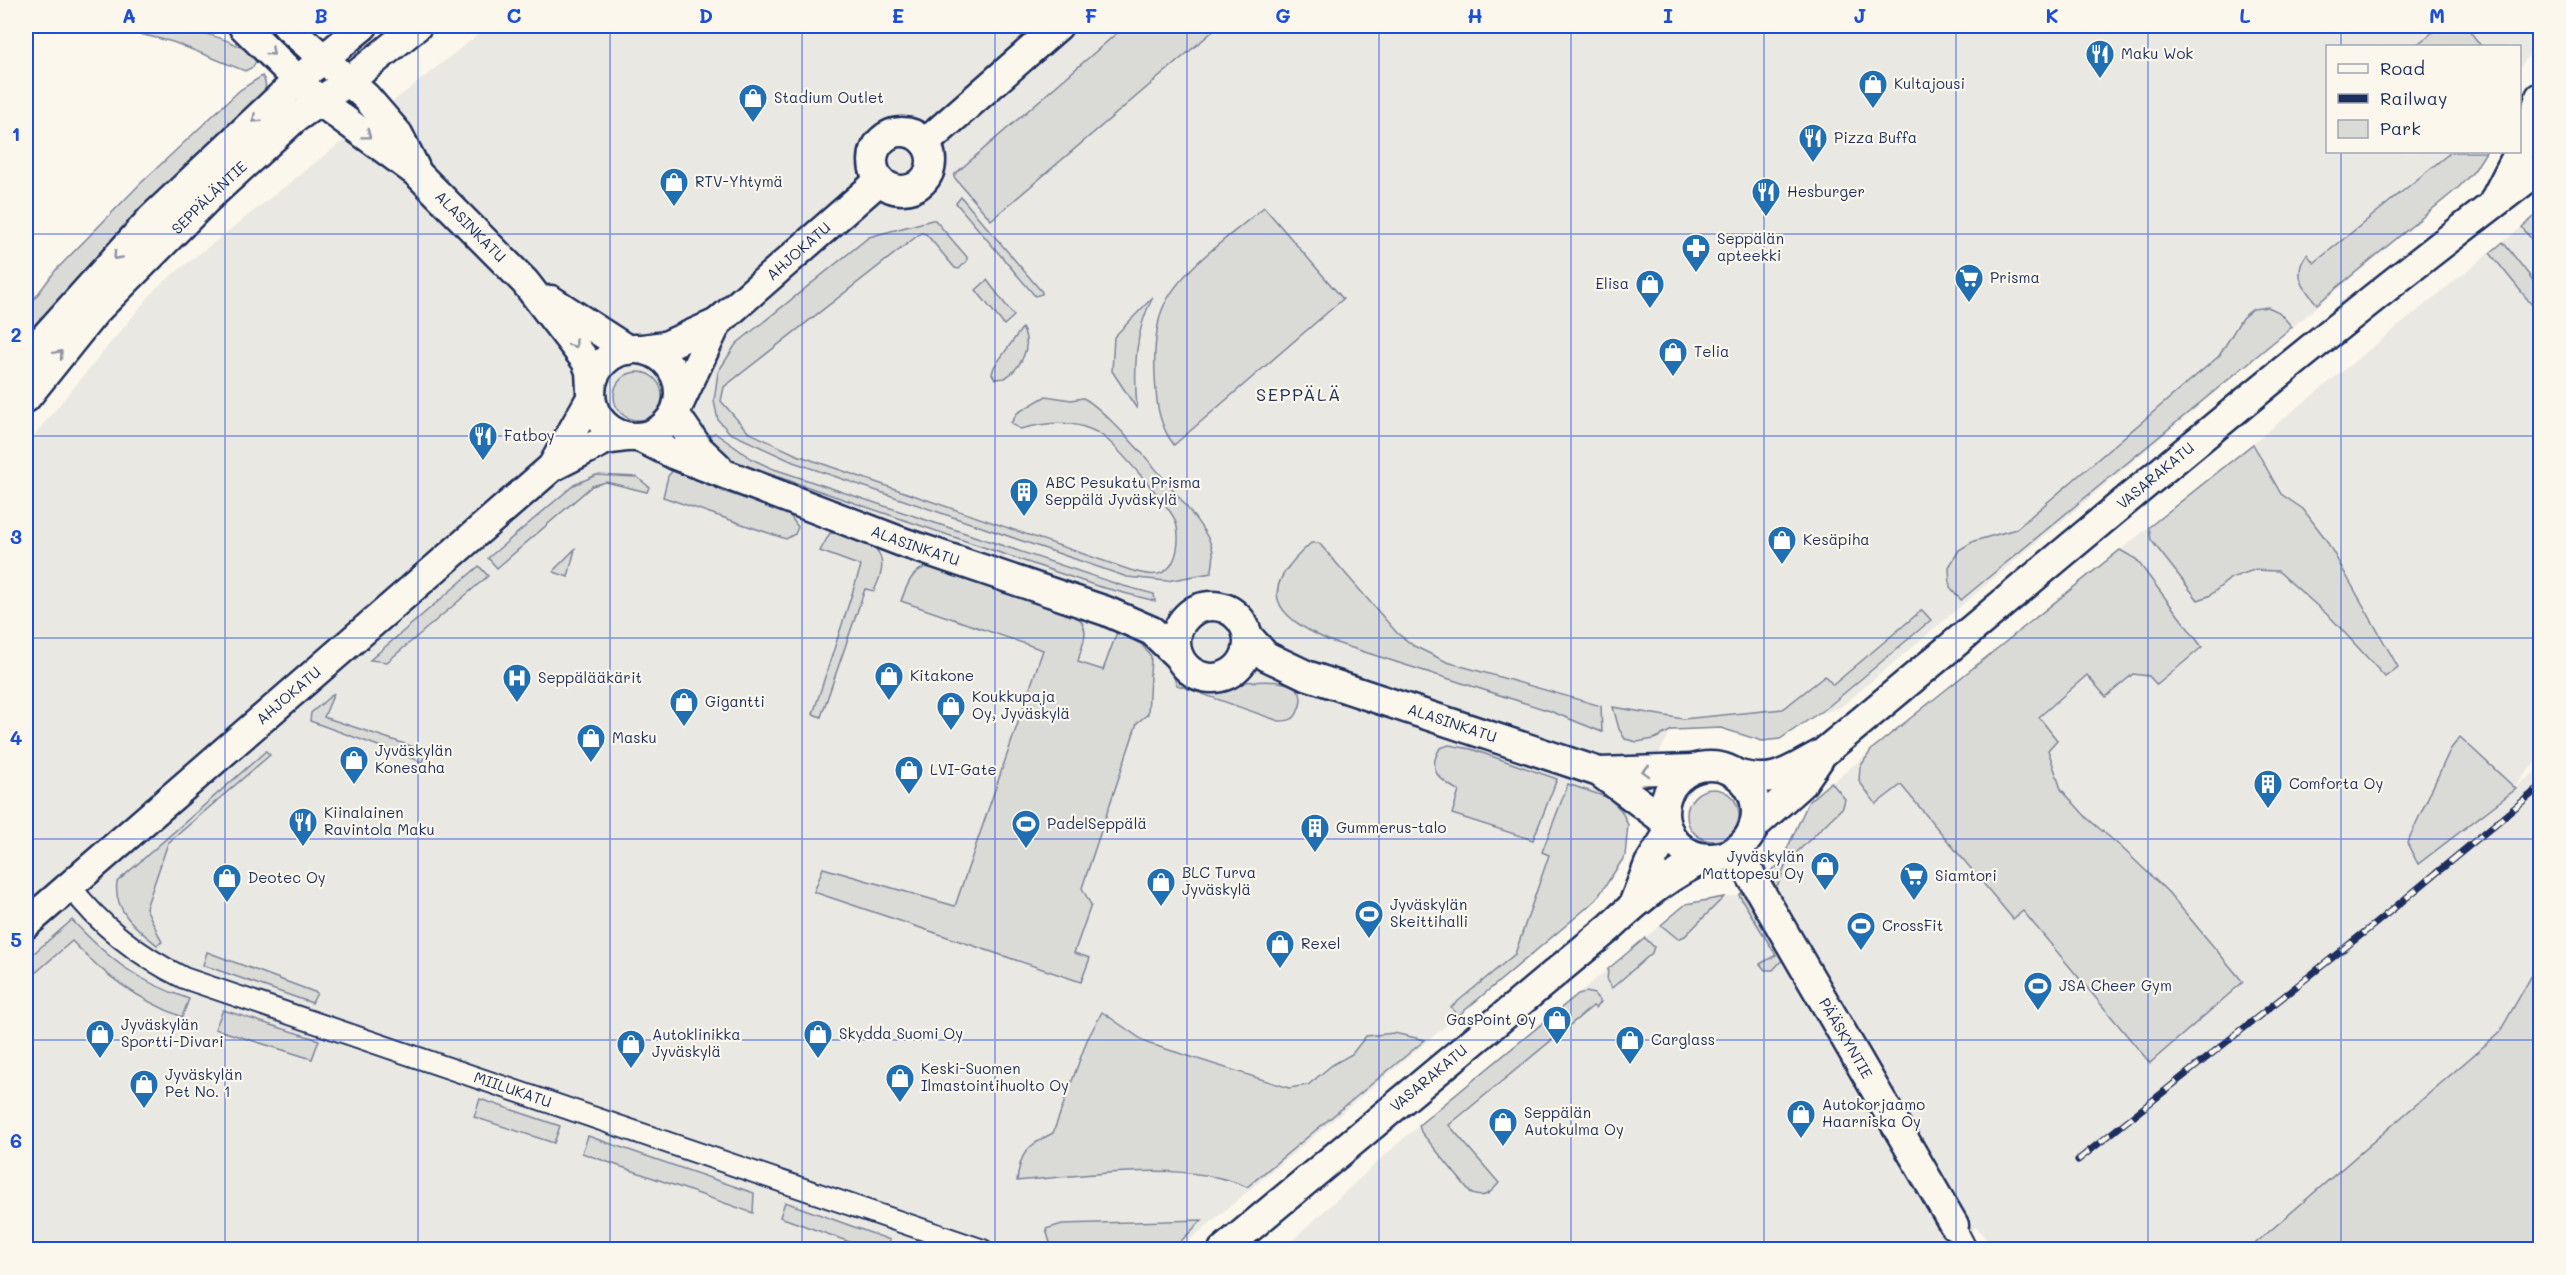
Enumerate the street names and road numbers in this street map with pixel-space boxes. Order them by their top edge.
street label: SEPPÄLÄNTIE [167,156,251,238]
street label: ALASINKATU [431,186,511,266]
street label: AHJOKATU [762,217,834,284]
street label: VASARAKATU [2112,437,2198,513]
street label: ALASINKATU [868,520,962,570]
street label: AHJOKATU [252,662,324,728]
street label: ALASINKATU [1405,698,1499,746]
street label: PÄÄSKYNTIE [1815,994,1878,1082]
street label: VASARAKATU [1385,1040,1471,1116]
street label: MIILUKATU [471,1066,554,1111]

